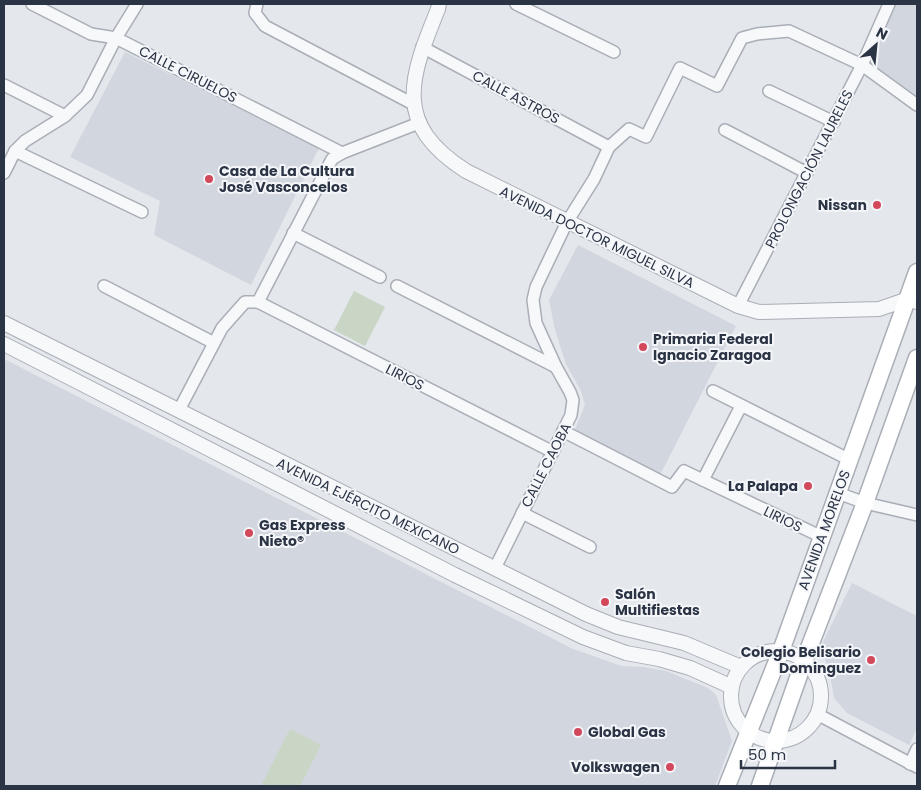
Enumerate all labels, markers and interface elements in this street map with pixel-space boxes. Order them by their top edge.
north arrow [851,20,901,70]
text: N [873,22,891,45]
street label: CALLE CIRUELOS [135,41,241,107]
street label: CALLE ASTROS [469,66,563,128]
street label: PROLONGACIÓN LAURELES [760,86,858,252]
place label: Casa de La Cultura José Vasconcelos [219,161,355,197]
marker: Casa de La Cultura José Vasconcelos [203,173,215,185]
street label: AVENIDA DOCTOR MIGUEL SILVA [496,181,698,293]
place label: Nissan [818,195,867,215]
marker: Nissan [871,199,883,211]
place label: Primaria Federal Ignacio Zaragoa [653,329,773,365]
marker: Primaria Federal Ignacio Zaragoa [637,341,649,353]
street label: LIRIOS [382,359,428,395]
street label: CALLE CAOBA [516,419,576,511]
street label: AVENIDA EJÉRCITO MEXICANO [273,453,463,559]
street label: AVENIDA MORELOS [793,467,855,593]
place label: La Palapa [728,476,798,496]
marker: La Palapa [802,480,814,492]
street label: LIRIOS [760,501,806,537]
place label: Gas Express Nieto® [259,515,346,551]
marker: Gas Express Nieto® [243,527,255,539]
place label: Salón Multifiestas [615,584,700,620]
marker: Salón Multifiestas [599,596,611,608]
place label: Colegio Belisario Dominguez [741,642,861,678]
marker: Colegio Belisario Dominguez [865,654,877,666]
place label: Global Gas [588,722,666,742]
marker: Global Gas [572,726,584,738]
scale bar [741,738,835,770]
text: 50 m [748,744,786,765]
place label: Volkswagen [571,757,660,777]
marker: Volkswagen [664,761,676,773]

